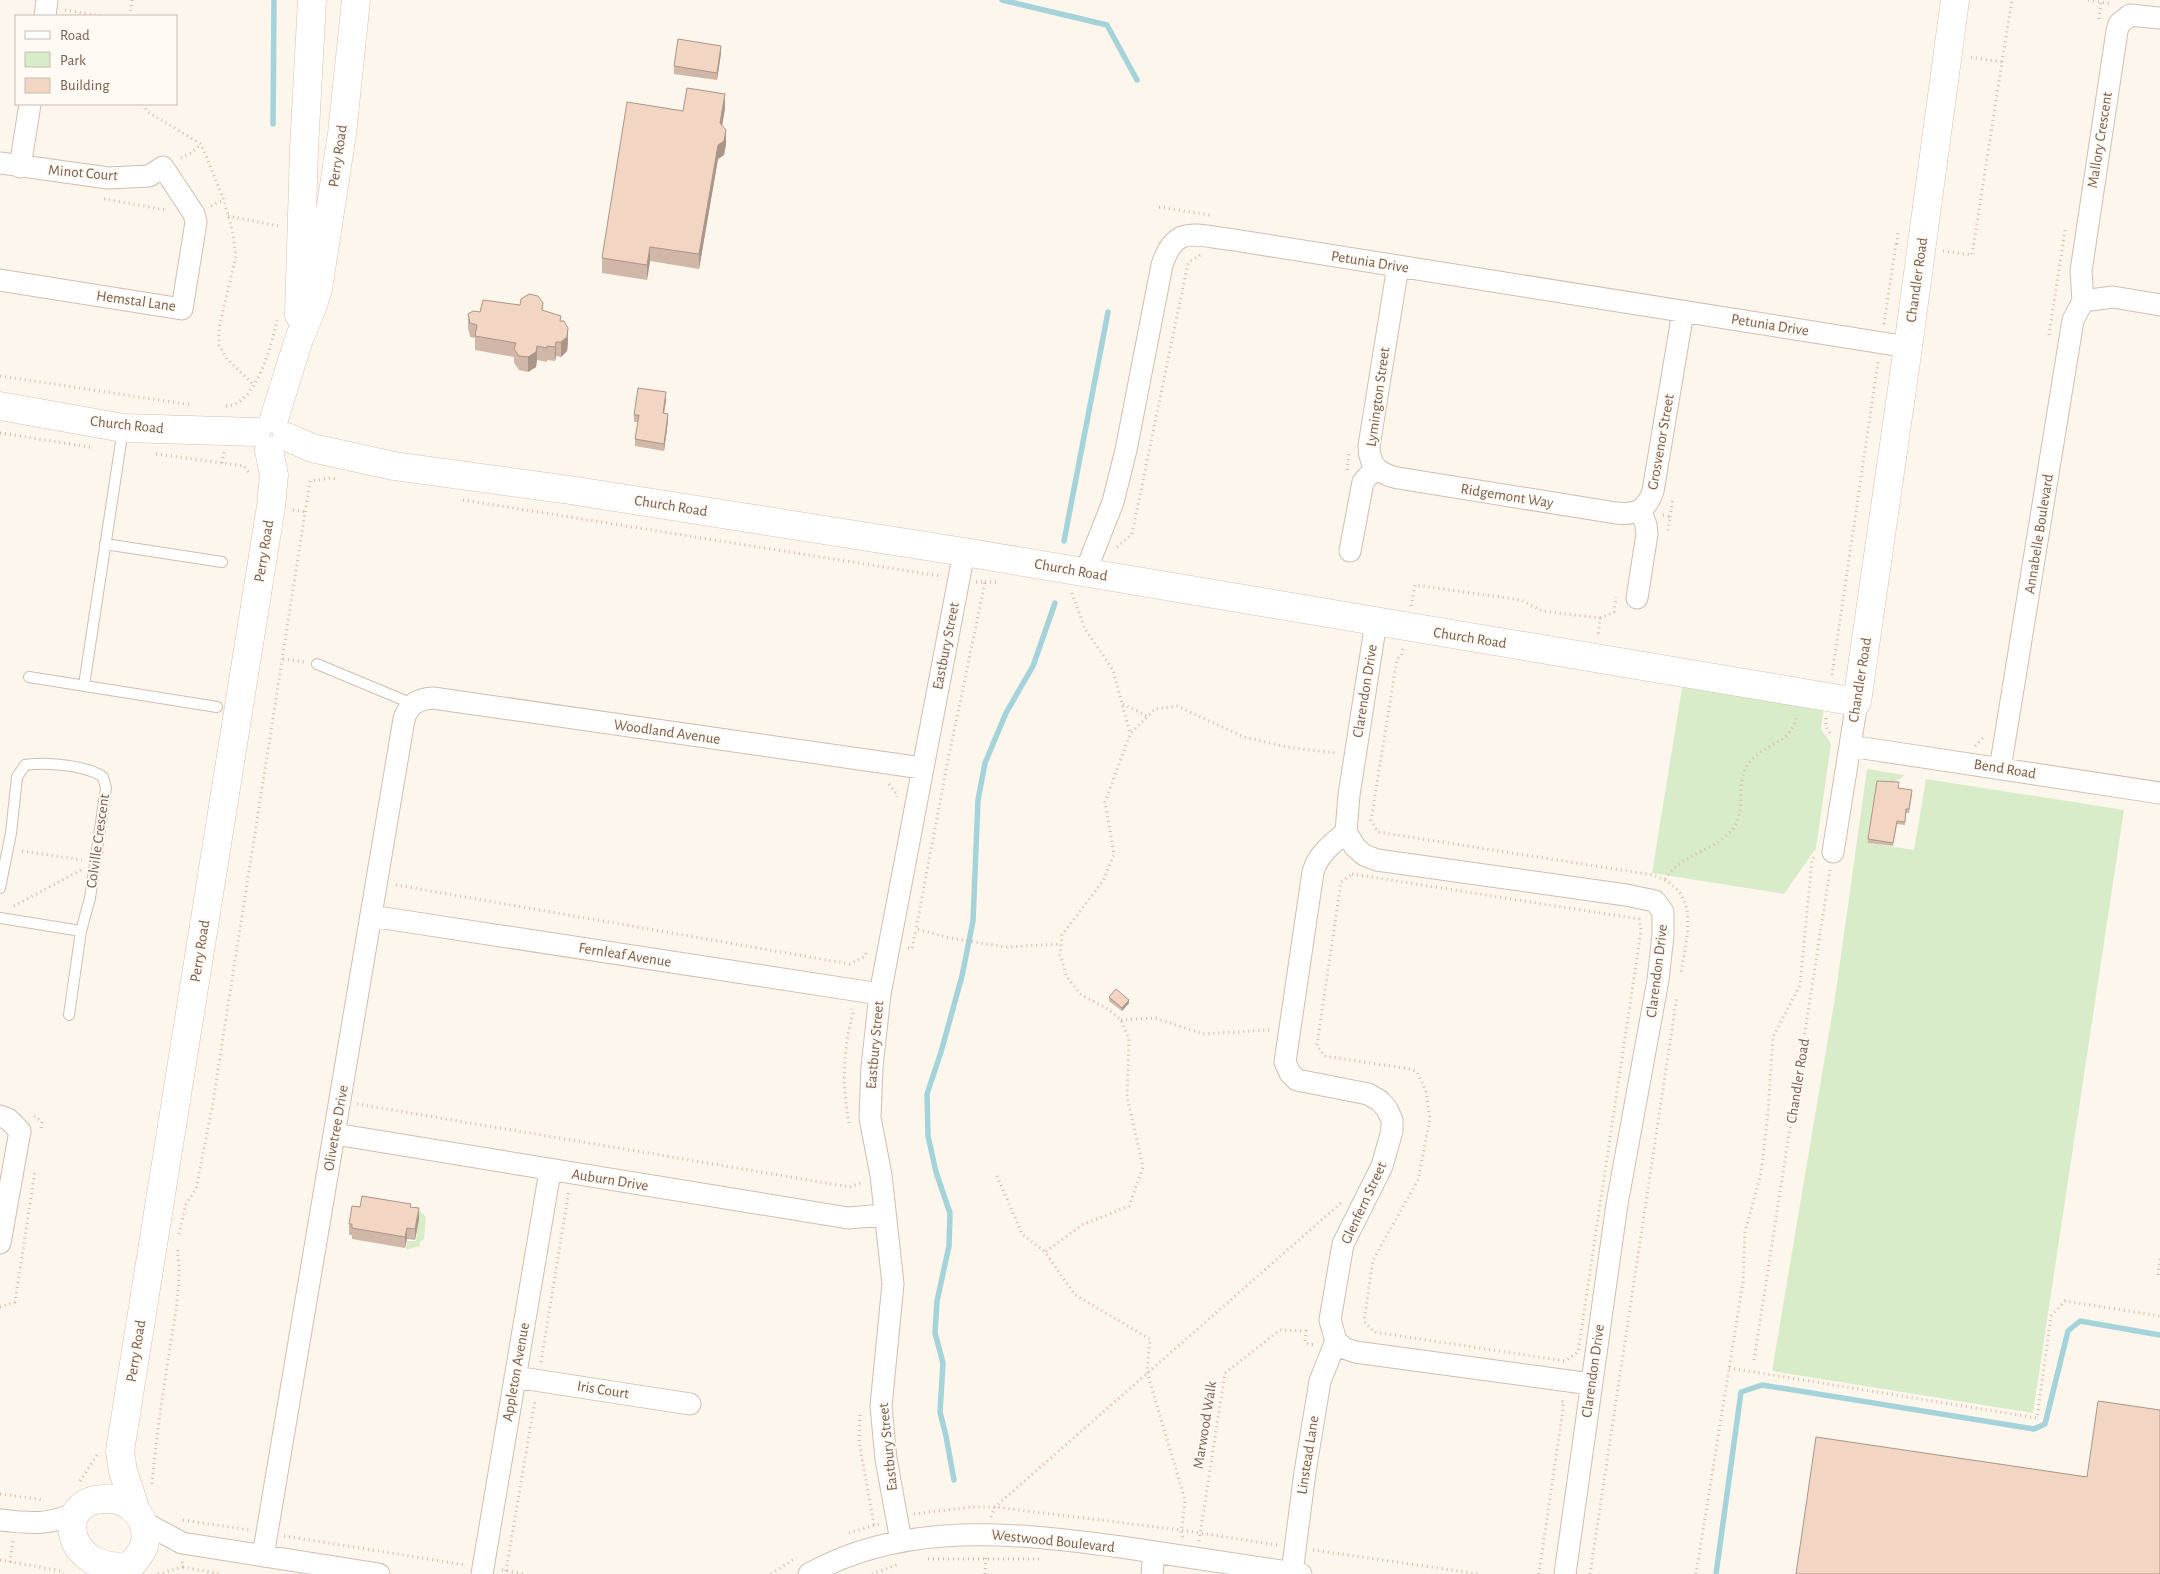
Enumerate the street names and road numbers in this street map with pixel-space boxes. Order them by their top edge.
street label: Mallory Crescent [2085,91,2115,189]
street label: Perry Road [326,124,350,188]
street label: Minot Court [48,162,119,184]
street label: Chandler Road [1904,236,1930,323]
street label: Petunia Drive [1330,248,1410,276]
street label: Hemstal Lane [95,288,177,314]
street label: Petunia Drive [1730,311,1810,339]
street label: Lymington Street [1364,346,1392,448]
street label: Grosvenor Street [1645,393,1677,491]
street label: Church Road [90,414,165,436]
street label: Annabelle Boulevard [2022,473,2056,595]
street label: Ridgemont Way [1459,481,1555,511]
street label: Church Road [633,493,709,519]
street label: Perry Road [252,519,276,583]
street label: Church Road [1033,556,1109,584]
street label: Eastbury Street [930,601,962,691]
street label: Church Road [1432,625,1508,651]
street label: Chandler Road [1846,636,1874,723]
street label: Clarendon Drive [1350,643,1380,739]
street label: Woodland Avenue [613,717,721,747]
street label: Bend Road [1973,757,2037,781]
street label: Colville Crescent [84,793,112,889]
street label: Perry Road [188,919,212,983]
street label: Clarendon Drive [1644,923,1670,1019]
street label: Fernleaf Avenue [578,940,672,970]
street label: Eastbury Street [864,1000,886,1090]
street label: Chandler Road [1784,1037,1812,1124]
street label: Olivetree Drive [321,1084,351,1172]
street label: Glenfern Street [1338,1159,1390,1246]
street label: Auburn Drive [571,1167,650,1193]
street label: Perry Road [124,1319,148,1383]
street label: Appleton Avenue [500,1321,532,1423]
street label: Clarendon Drive [1579,1323,1607,1419]
street label: Iris Court [576,1378,630,1402]
street label: Marwood Walk [1191,1380,1219,1470]
street label: Eastbury Street [876,1402,900,1492]
street label: Linstead Lane [1294,1414,1322,1495]
street label: Westwood Boulevard [991,1527,1116,1555]

